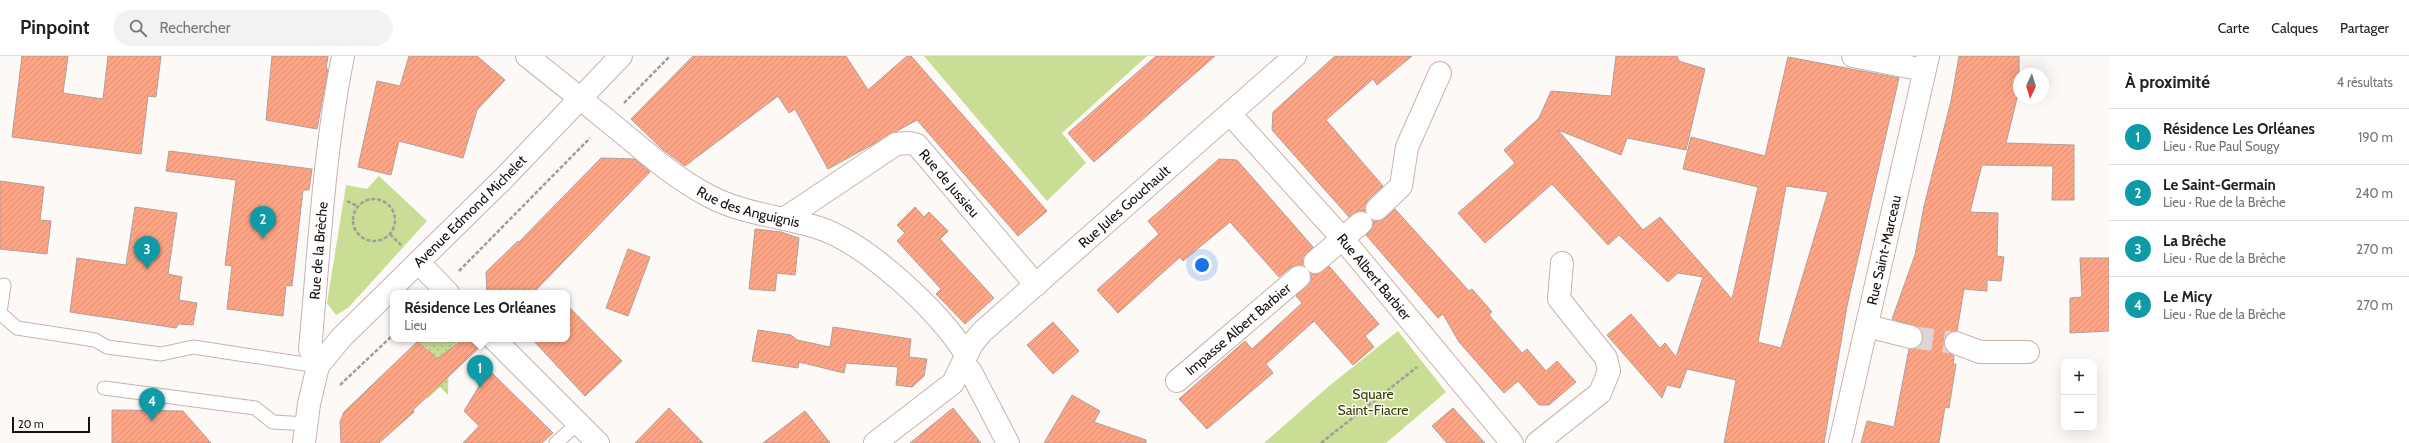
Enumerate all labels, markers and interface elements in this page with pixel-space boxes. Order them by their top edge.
search box [113,10,393,46]
text: Pinpoint [20,16,89,39]
icon: search [127,17,149,39]
text: Rechercher [159,19,230,37]
text: Carte [2218,19,2249,37]
text: Calques [2271,19,2318,37]
text: Partager [2340,19,2389,37]
north arrow [2013,68,2049,104]
text: À proximité [2125,72,2210,92]
text: 4 résultats [2337,74,2393,90]
text: Résidence Les Orléanes [2163,120,2315,138]
text: 1 [2136,129,2140,145]
text: 190 m [2358,129,2393,145]
text: Lieu · Rue Paul Sougy [2163,138,2280,154]
street label: Rue de Jussieu [915,145,983,221]
street label: Avenue Edmond Michelet [409,151,530,271]
street label: Rue Jules Gouchault [1075,161,1174,252]
text: Le Saint-Germain [2163,176,2276,194]
street label: Rue des Anguignis [694,182,802,231]
text: 2 [2135,185,2141,201]
text: 240 m [2355,185,2393,201]
street label: Rue Saint-Marceau [1863,193,1905,307]
text: Lieu · Rue de la Brèche [2163,194,2286,210]
street label: Rue de la Brèche [305,201,332,300]
pin: 2 [250,206,276,239]
street label: Rue Albert Barbier [1333,230,1416,324]
text: La Brêche [2163,232,2226,250]
pin: 3 [134,236,160,269]
text: 3 [2134,241,2142,257]
text: 270 m [2356,241,2393,257]
text: Lieu · Rue de la Brèche [2163,250,2286,266]
your location [1192,255,1212,275]
street label: Impasse Albert Barbier [1181,279,1295,379]
text: Le Micy [2163,288,2212,306]
popup [390,290,570,342]
text: 4 [2134,297,2142,313]
text: 270 m [2356,297,2393,313]
text: Résidence Les Orléanes [404,299,556,317]
text: Lieu · Rue de la Brèche [2163,306,2286,322]
text: Lieu [404,317,427,333]
pin: 1 [467,355,493,388]
map controls [2061,359,2097,431]
button: + [2061,359,2097,395]
park label: Square Saint-Fiacre [1338,385,1408,419]
pin: 4 [139,388,165,421]
button: − [2061,395,2097,431]
scale bar [12,415,90,434]
text: 20 m [18,417,44,431]

